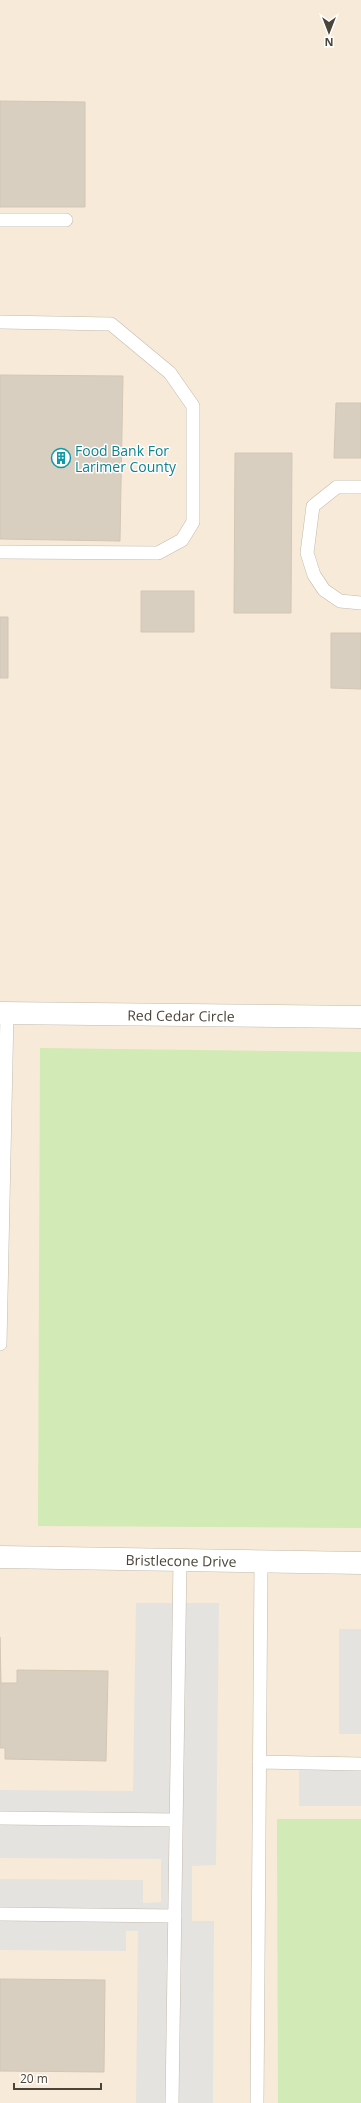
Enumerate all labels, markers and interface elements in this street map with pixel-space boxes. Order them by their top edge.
north arrow [309,12,349,52]
text: N [325,35,333,50]
place label: Food Bank For Larimer County [75,441,177,476]
building icon: Food Bank For Larimer County [50,447,72,469]
street label: Red Cedar Circle [127,1005,235,1025]
street label: Bristlecone Drive [125,1550,237,1570]
scale bar [14,2065,101,2091]
text: 20 m [20,2070,48,2087]

